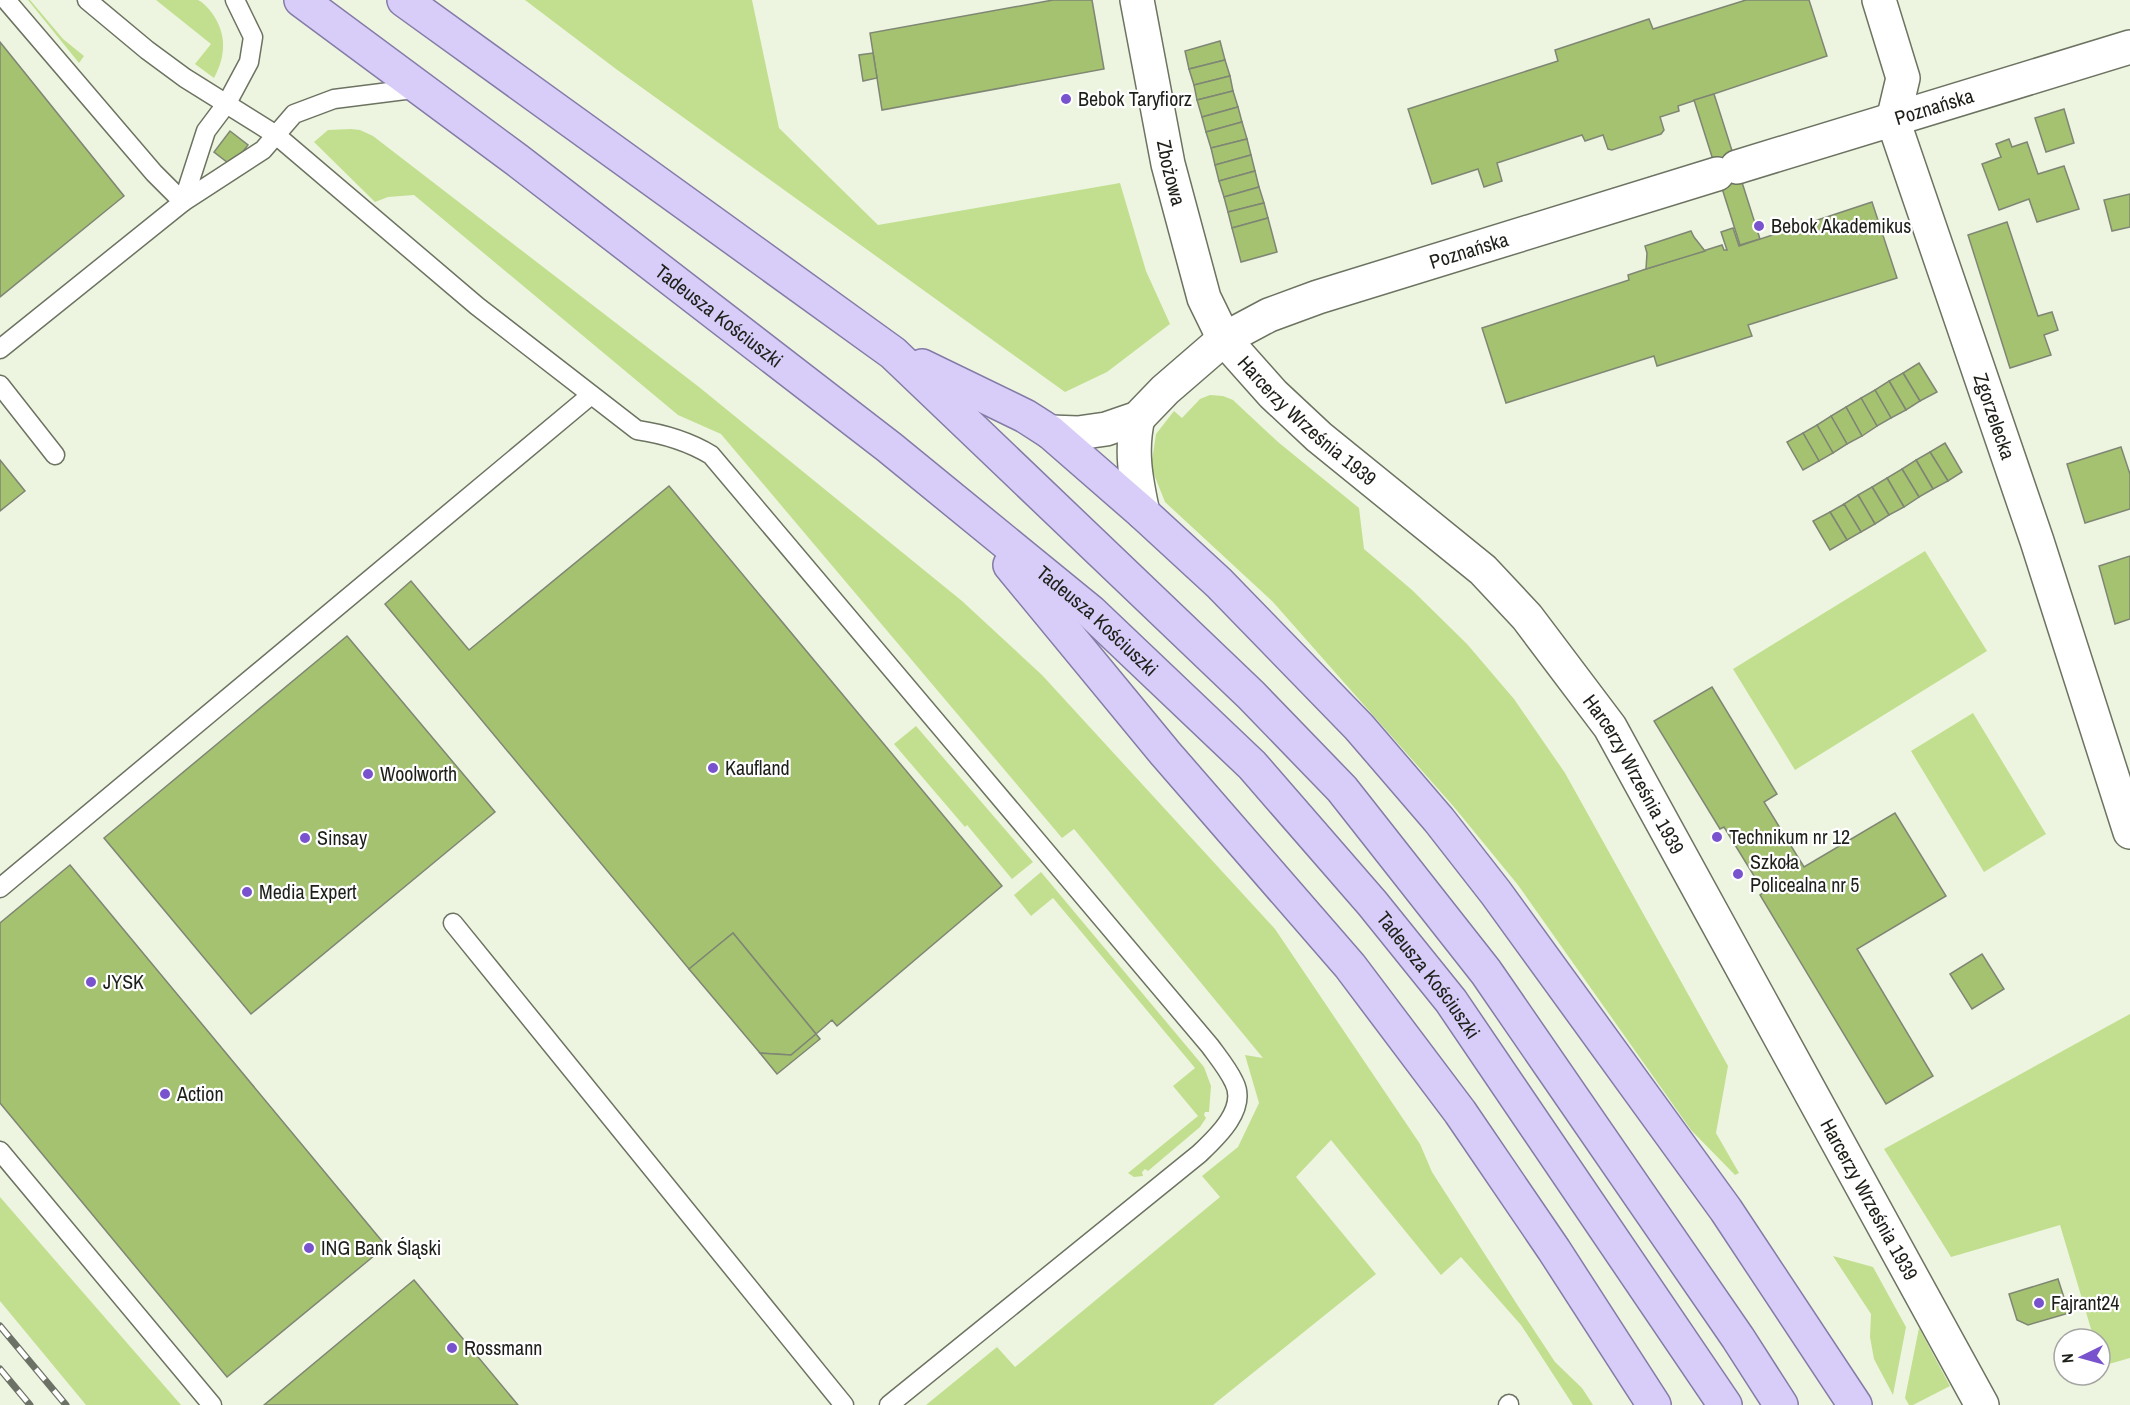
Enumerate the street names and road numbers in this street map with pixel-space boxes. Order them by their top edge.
street label: Poznańska [1891,82,1977,131]
street label: Zbożowa [1151,138,1193,208]
street label: Poznańska [1426,225,1511,275]
street label: Tadeusza Kościuszki [650,258,789,373]
street label: Harcerzy Września 1939 [1232,350,1382,491]
street label: Zgorzelecka [1968,370,2022,463]
street label: Tadeusza Kościuszki [1031,559,1164,682]
street label: Harcerzy Września 1939 [1577,689,1691,859]
street label: Tadeusza Kościuszki [1371,905,1487,1044]
street label: Harcerzy Września 1939 [1814,1114,1925,1285]

